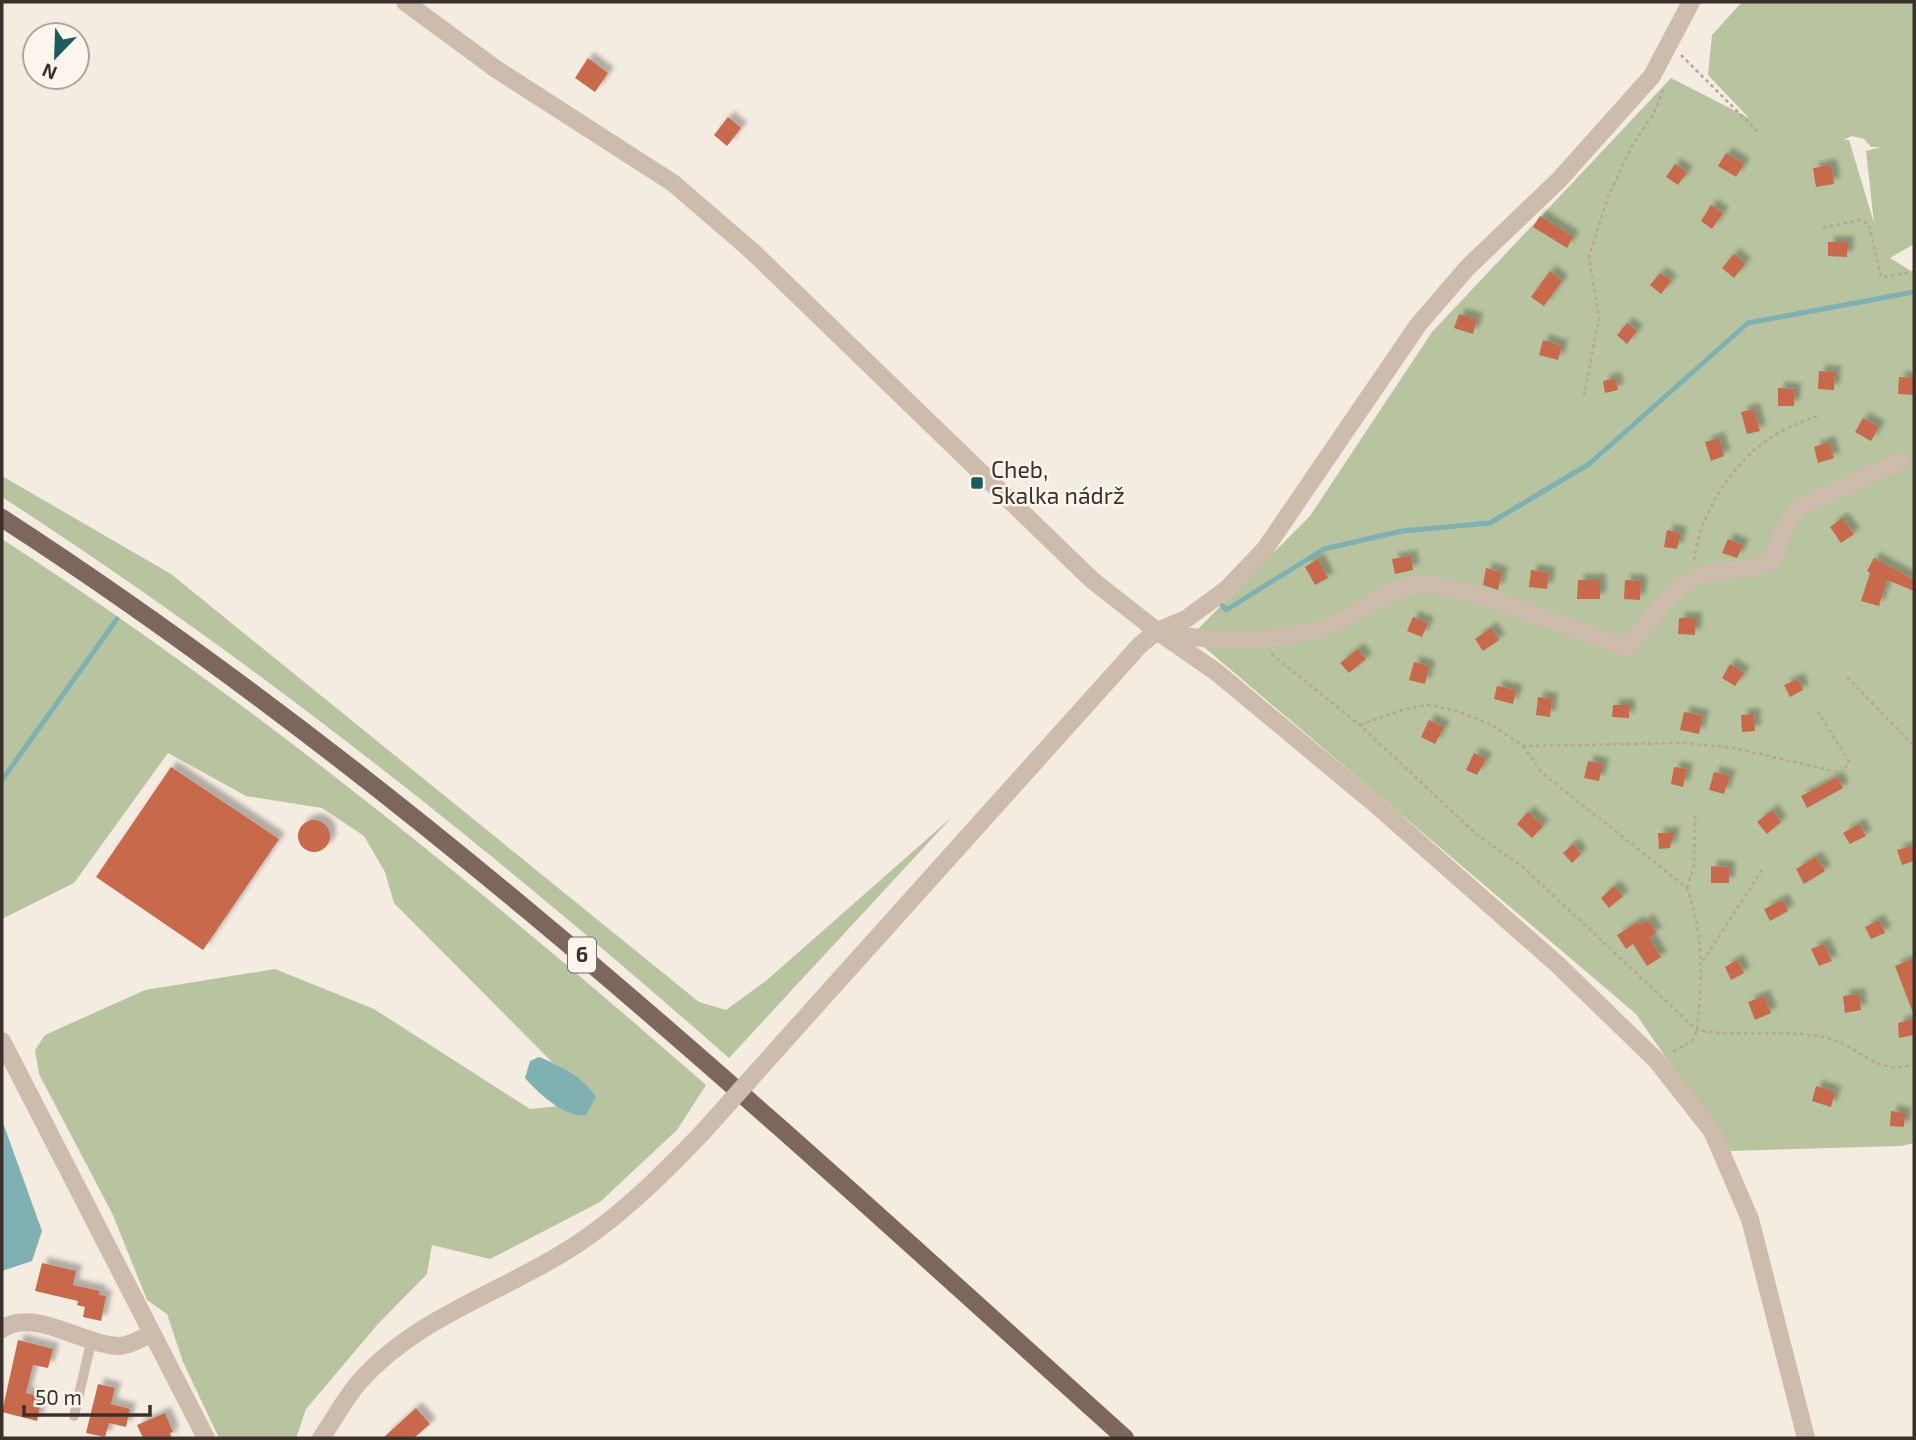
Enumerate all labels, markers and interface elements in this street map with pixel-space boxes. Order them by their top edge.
north arrow [21,21,91,91]
text: N [38,59,60,85]
place label: Cheb, Skalka nádrž [991,455,1125,509]
marker: Cheb, Skalka nádrž [969,475,985,491]
road number: 6 [568,937,596,972]
scale bar [24,1374,150,1418]
text: 50 m [35,1384,82,1409]

